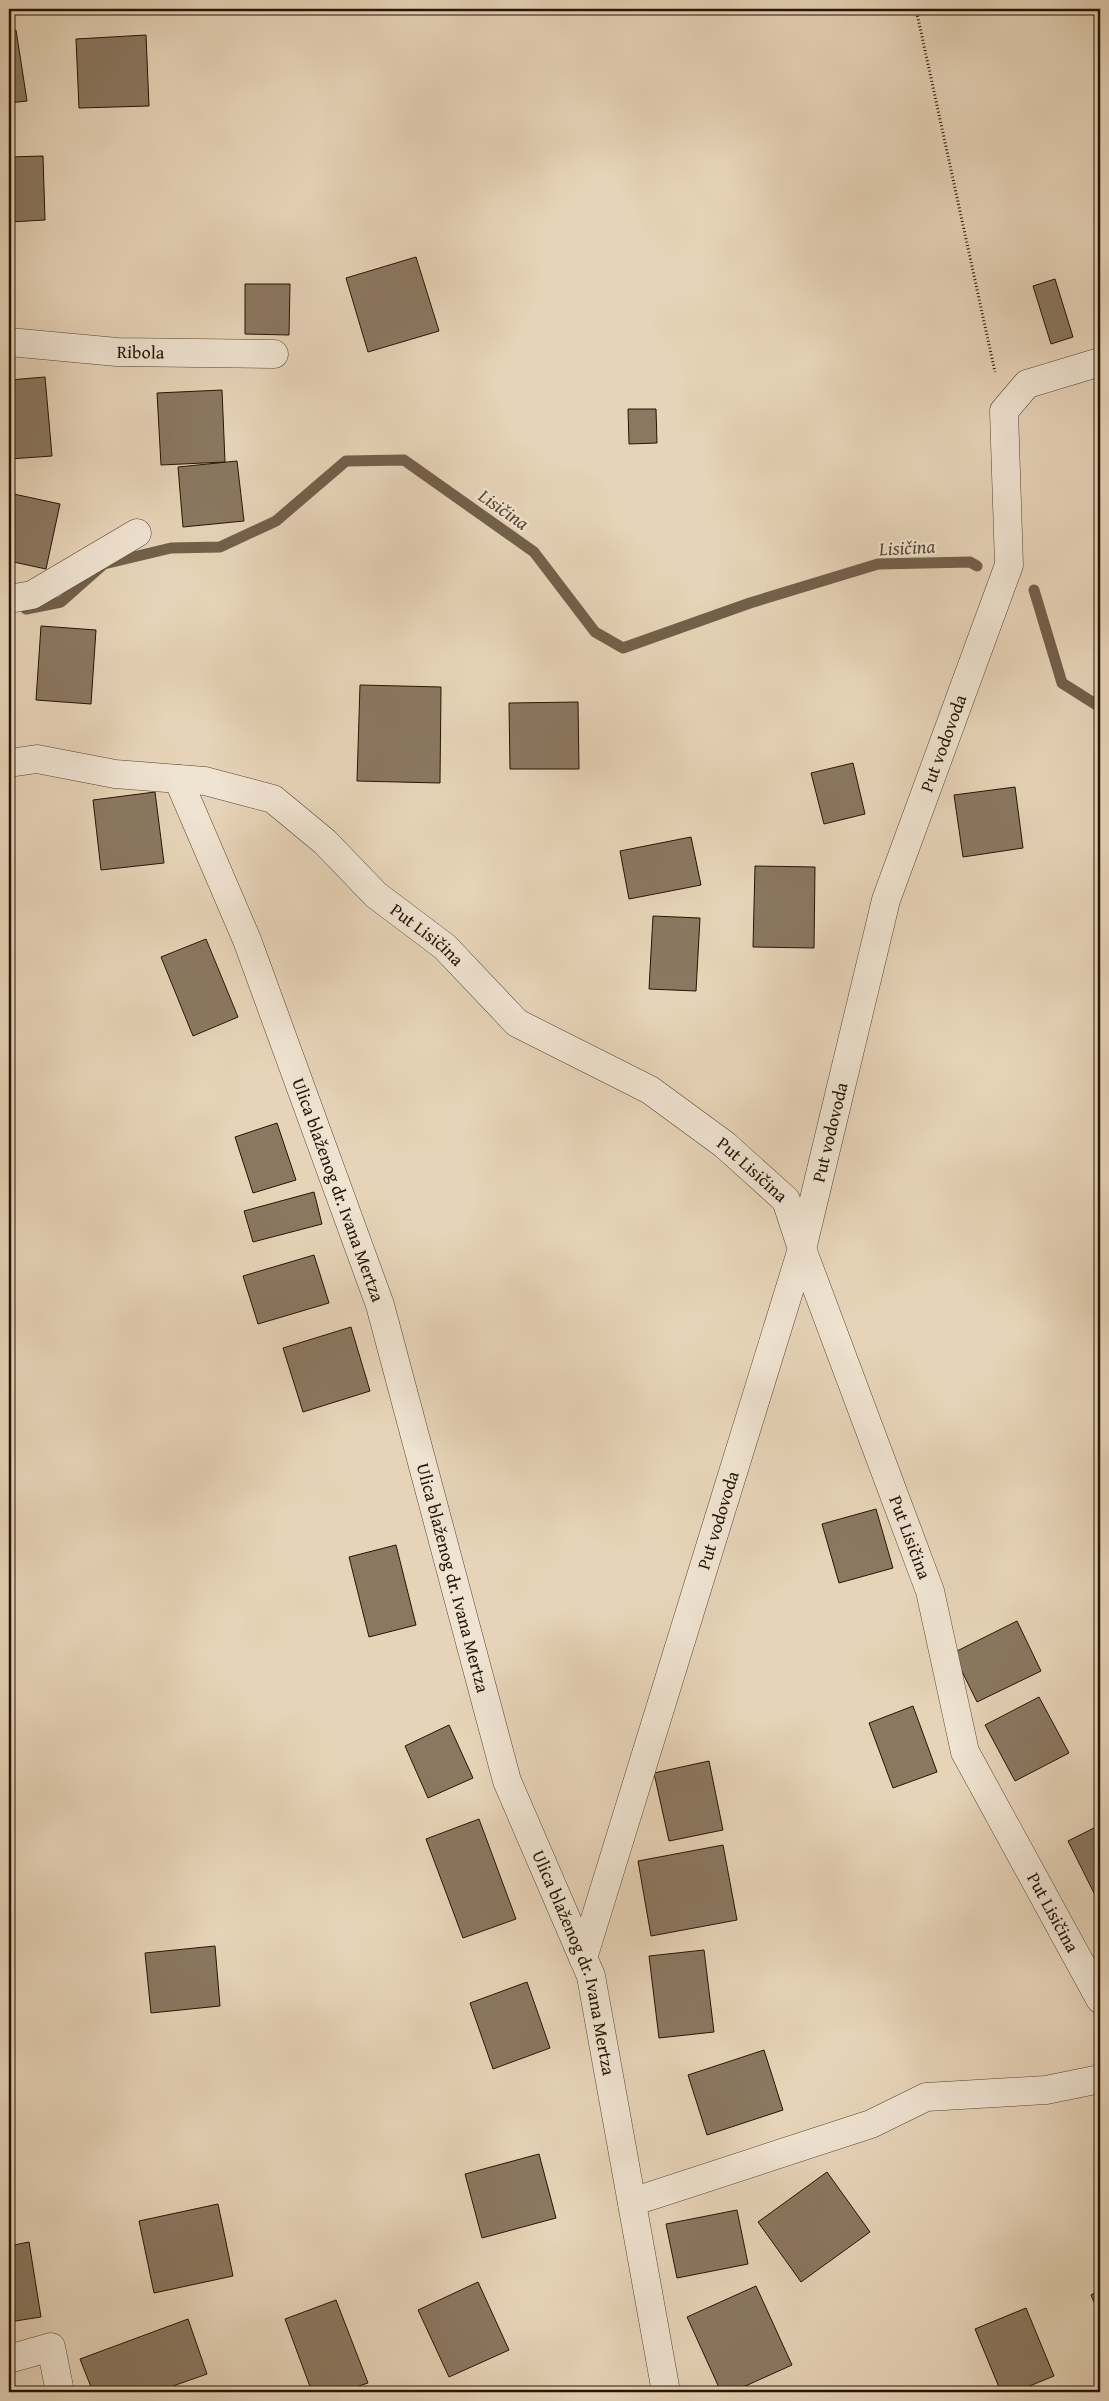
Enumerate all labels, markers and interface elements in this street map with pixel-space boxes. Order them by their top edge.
street label: Ribola [117,338,165,366]
water label: Lisičina [472,481,535,537]
water label: Lisičina [877,532,936,563]
street label: Put vodovoda [913,690,973,796]
street label: Put Lisičina [385,896,471,972]
street label: Ulica blaženog dr. Ivana Mertza [285,1074,392,1306]
street label: Put vodovoda [805,1079,855,1185]
street label: Put Lisičina [712,1129,794,1209]
street label: Ulica blaženog dr. Ivana Mertza [410,1460,497,1696]
street label: Put vodovoda [690,1467,746,1573]
street label: Put Lisičina [882,1492,939,1583]
street label: Ulica blaženog dr. Ivana Mertza [525,1846,623,2078]
street label: Put Lisičina [1020,1867,1086,1958]

